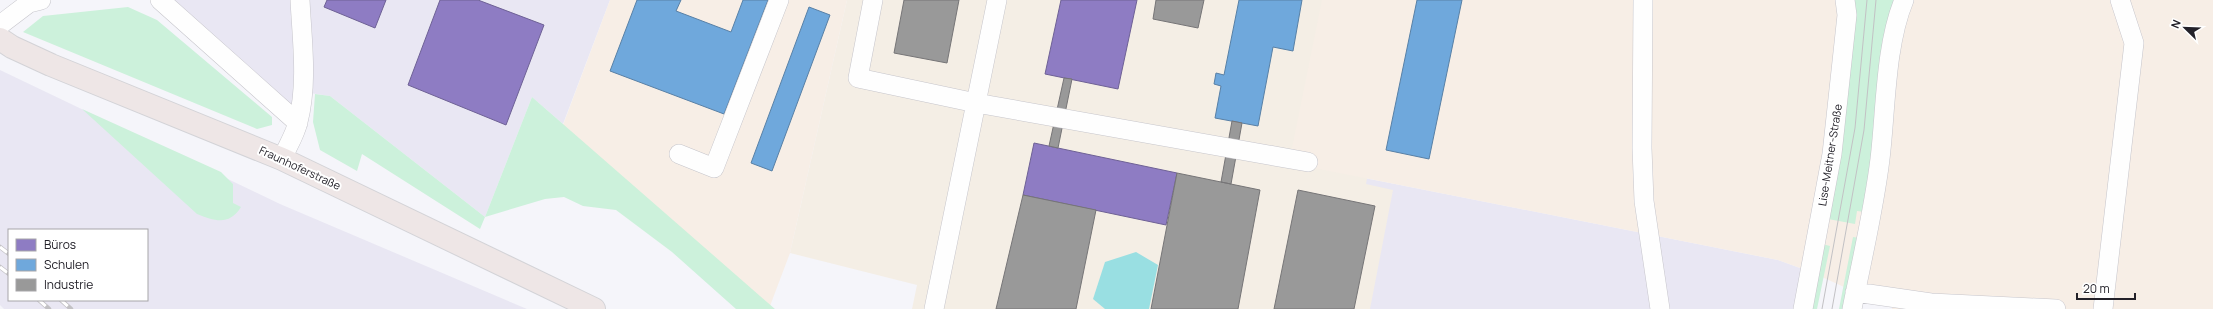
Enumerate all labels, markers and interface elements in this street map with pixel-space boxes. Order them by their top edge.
north arrow [2165,8,2205,48]
text: N [2167,17,2184,30]
street label: Lise-Meitner-Straße [1814,102,1845,207]
street label: Fraunhoferstraße [257,142,344,193]
legend [8,229,148,301]
text: Büros [44,236,76,253]
text: Schulen [44,256,89,273]
scale bar [2077,275,2135,301]
text: Industrie [44,276,93,293]
text: 20 m [2083,280,2110,297]

